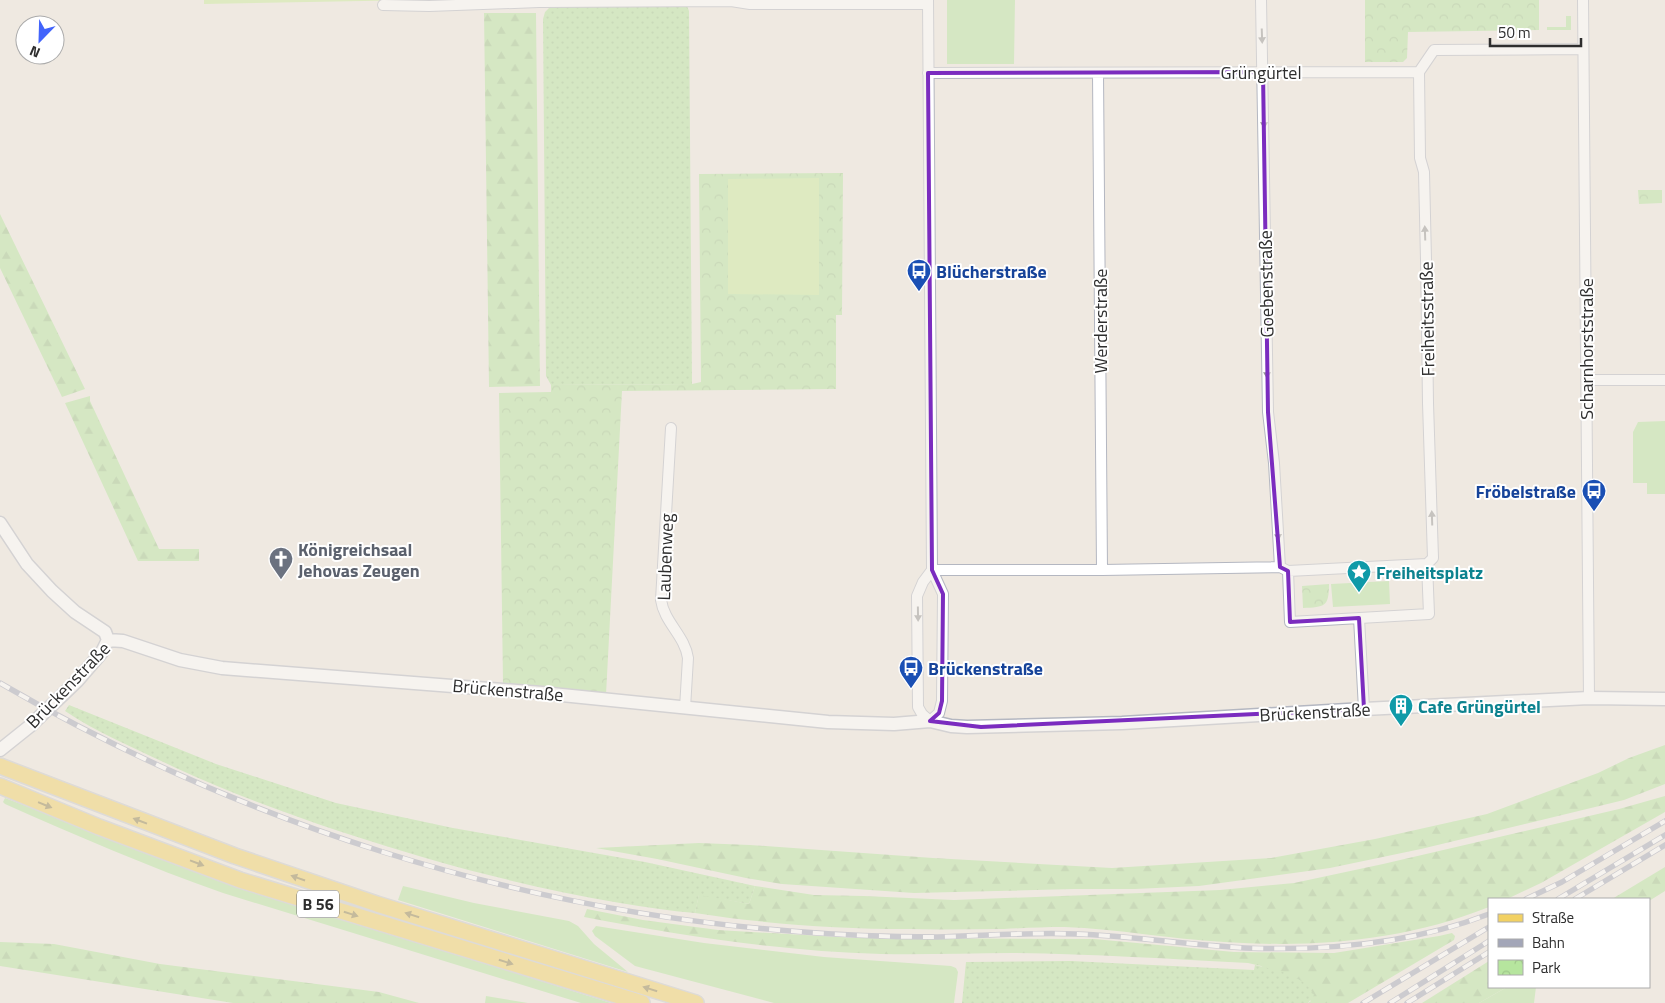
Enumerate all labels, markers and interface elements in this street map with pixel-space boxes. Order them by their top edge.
north arrow [15,15,65,65]
scale bar [1490,15,1581,47]
text: 50 m [1498,21,1531,44]
one-way arrow [1258,28,1266,44]
text: N [26,41,43,64]
street label: Grüngürtel [1220,59,1302,86]
one-way arrow [1260,113,1268,129]
one-way arrow [1421,224,1429,240]
street label: Goebenstraße [1252,230,1280,338]
bus stop icon: Blücherstraße [906,258,932,292]
place label: Blücherstraße [936,258,1047,285]
street label: Freiheitsstraße [1412,261,1442,377]
street label: Werderstraße [1087,269,1114,373]
street label: Scharnhorststraße [1573,278,1600,420]
one-way arrow [1264,363,1272,379]
place label: Fröbelstraße [1476,478,1576,505]
bus stop icon: Fröbelstraße [1581,478,1607,512]
one-way arrow [1427,509,1435,525]
street label: Laubenweg [650,513,680,601]
one-way arrow [1275,525,1283,541]
place label: Königreichsaal Jehovas Zeugen [298,536,420,584]
church icon: Königreichsaal Jehovas Zeugen [268,546,294,580]
place icon: Freiheitsplatz [1346,559,1372,593]
place label: Freiheitsplatz [1376,559,1483,586]
one-way arrow [914,606,922,622]
street label: Brückenstraße [20,636,116,734]
bus stop icon: Brückenstraße [898,655,924,689]
place label: Brückenstraße [928,655,1043,682]
street label: Brückenstraße [451,672,565,708]
building icon: Cafe Grüngürtel [1388,693,1414,727]
place label: Cafe Grüngürtel [1418,693,1541,720]
street label: Brückenstraße [1259,696,1371,728]
one-way arrow [38,801,52,809]
one-way arrow [132,817,147,825]
one-way arrow [190,859,205,867]
one-way arrow [290,873,305,881]
road number: B 56 [297,891,339,918]
legend [1488,898,1650,988]
text: Straße [1532,906,1574,929]
one-way arrow [344,911,359,919]
one-way arrow [405,911,420,919]
text: Bahn [1532,931,1565,954]
text: Park [1532,956,1561,979]
one-way arrow [499,958,514,966]
one-way arrow [642,984,657,992]

